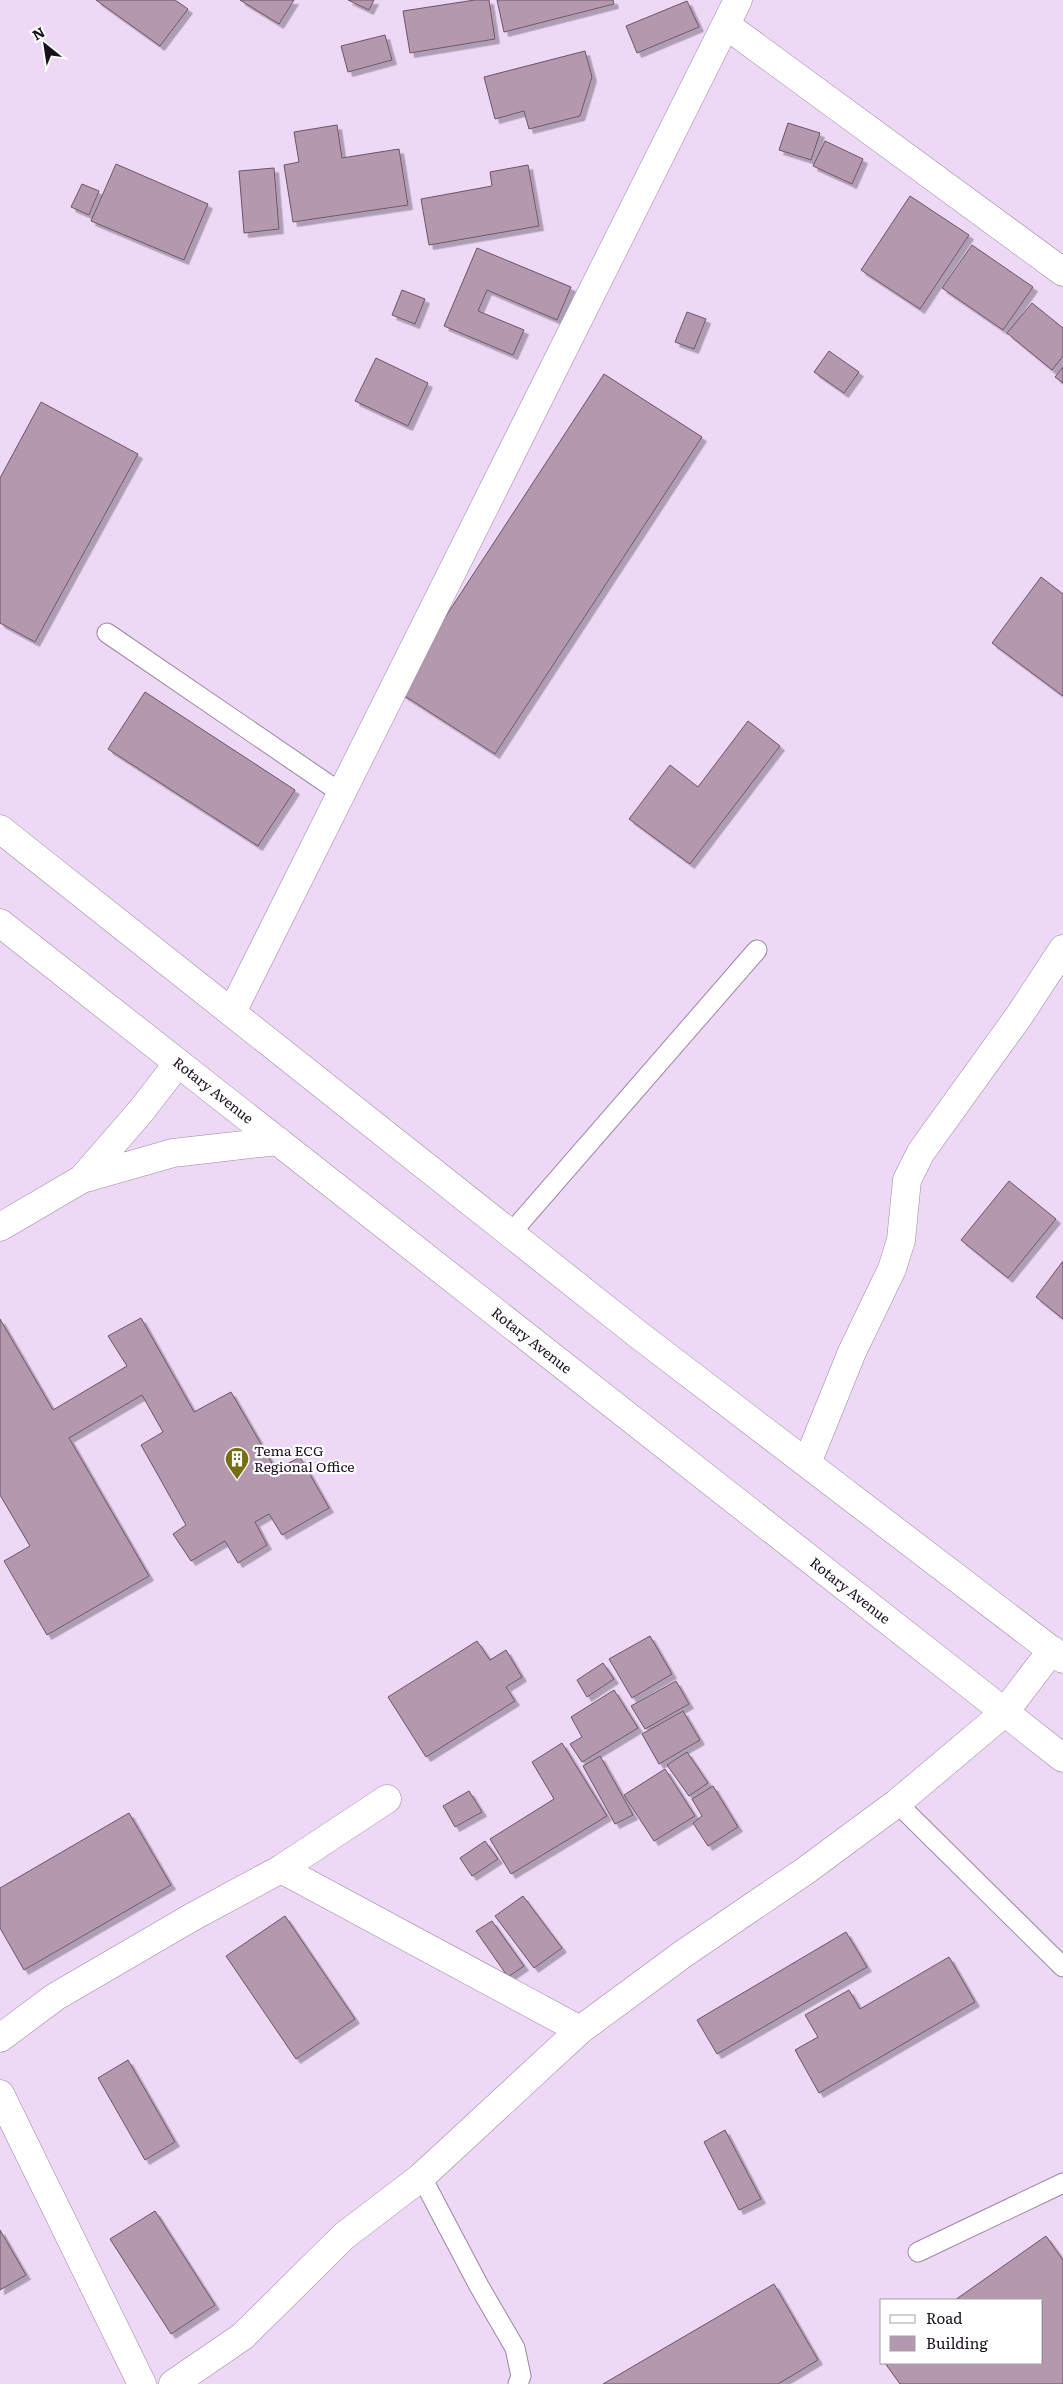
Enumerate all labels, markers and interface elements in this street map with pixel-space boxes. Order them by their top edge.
north arrow [20,20,70,70]
text: N [28,21,48,44]
street label: Rotary Avenue [169,1052,258,1128]
street label: Rotary Avenue [488,1302,577,1378]
place label: Tema ECG Regional Office [254,1440,355,1476]
building icon: Tema ECG Regional Office [224,1446,250,1480]
street label: Rotary Avenue [806,1552,895,1628]
legend [880,2299,1043,2364]
text: Road [926,2306,962,2329]
text: Building [926,2331,988,2354]

